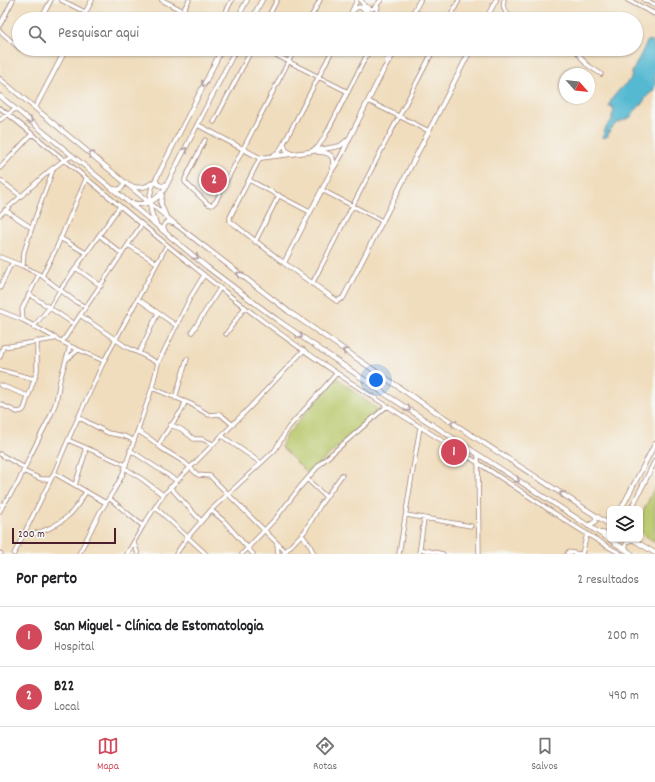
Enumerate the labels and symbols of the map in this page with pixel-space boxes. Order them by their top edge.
north arrow [559,68,595,104]
one-way arrow [201,79,209,87]
one-way arrow [26,116,33,123]
one-way arrow [180,146,188,154]
one-way arrow [88,151,95,158]
pin: 2 [201,165,227,195]
one-way arrow [192,253,199,260]
one-way arrow [237,272,244,279]
one-way arrow [295,331,302,338]
one-way arrow [342,349,349,356]
your location [366,370,386,390]
one-way arrow [404,404,411,411]
one-way arrow [450,420,457,428]
pin: 1 [441,437,467,467]
one-way arrow [512,475,519,482]
one-way arrow [559,491,566,498]
scale bar [12,526,116,545]

